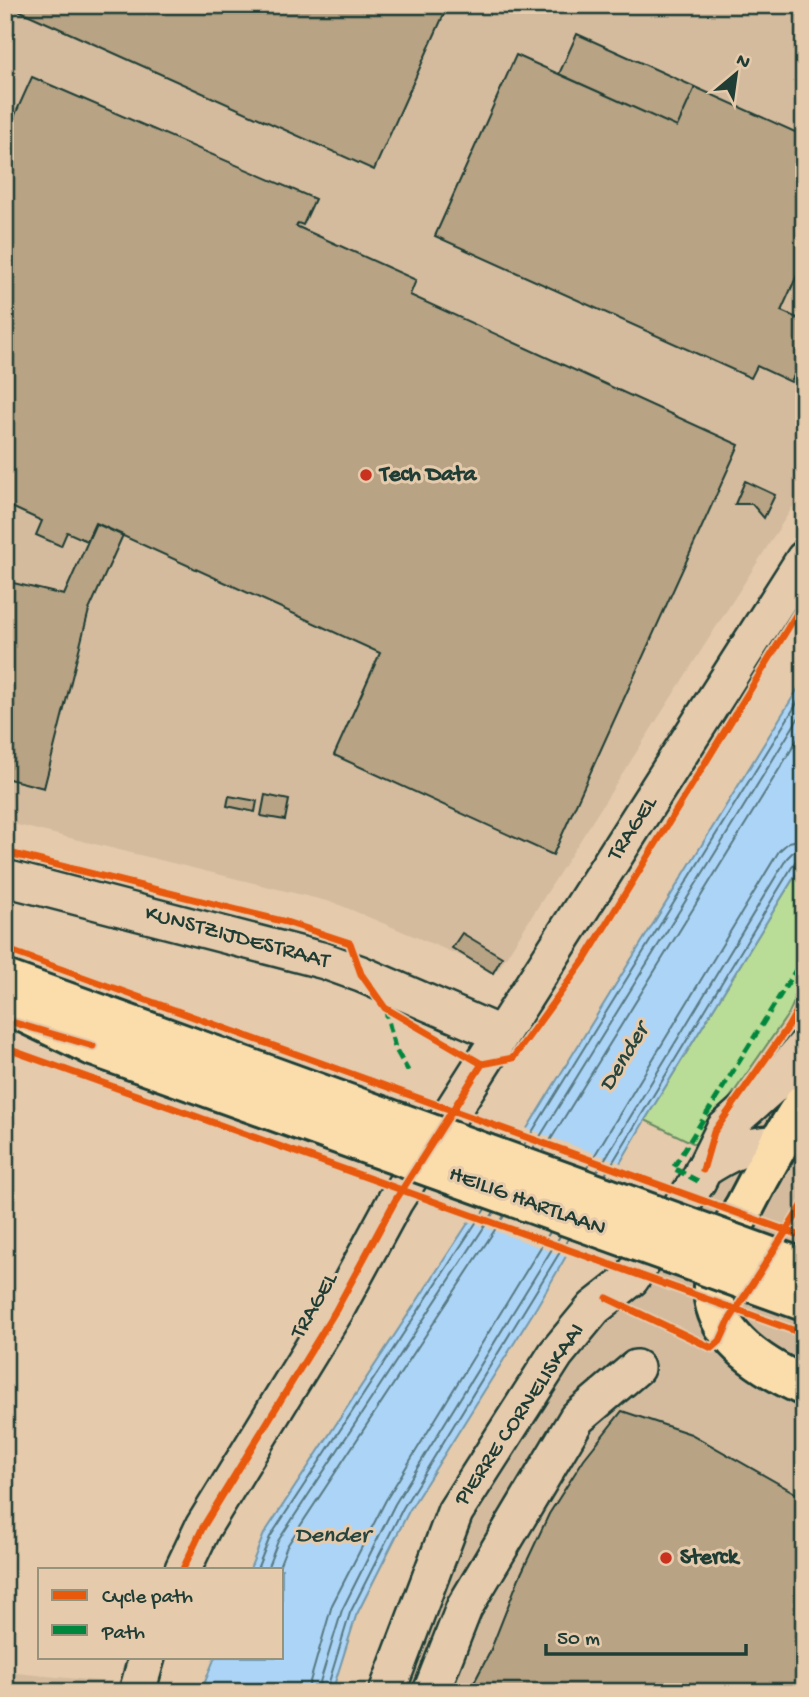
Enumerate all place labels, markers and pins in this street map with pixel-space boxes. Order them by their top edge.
place label: Tech Data [378,462,477,489]
marker: Tech Data [358,467,374,483]
place label: Sterck [680,1545,741,1572]
marker: Sterck [658,1550,674,1566]

